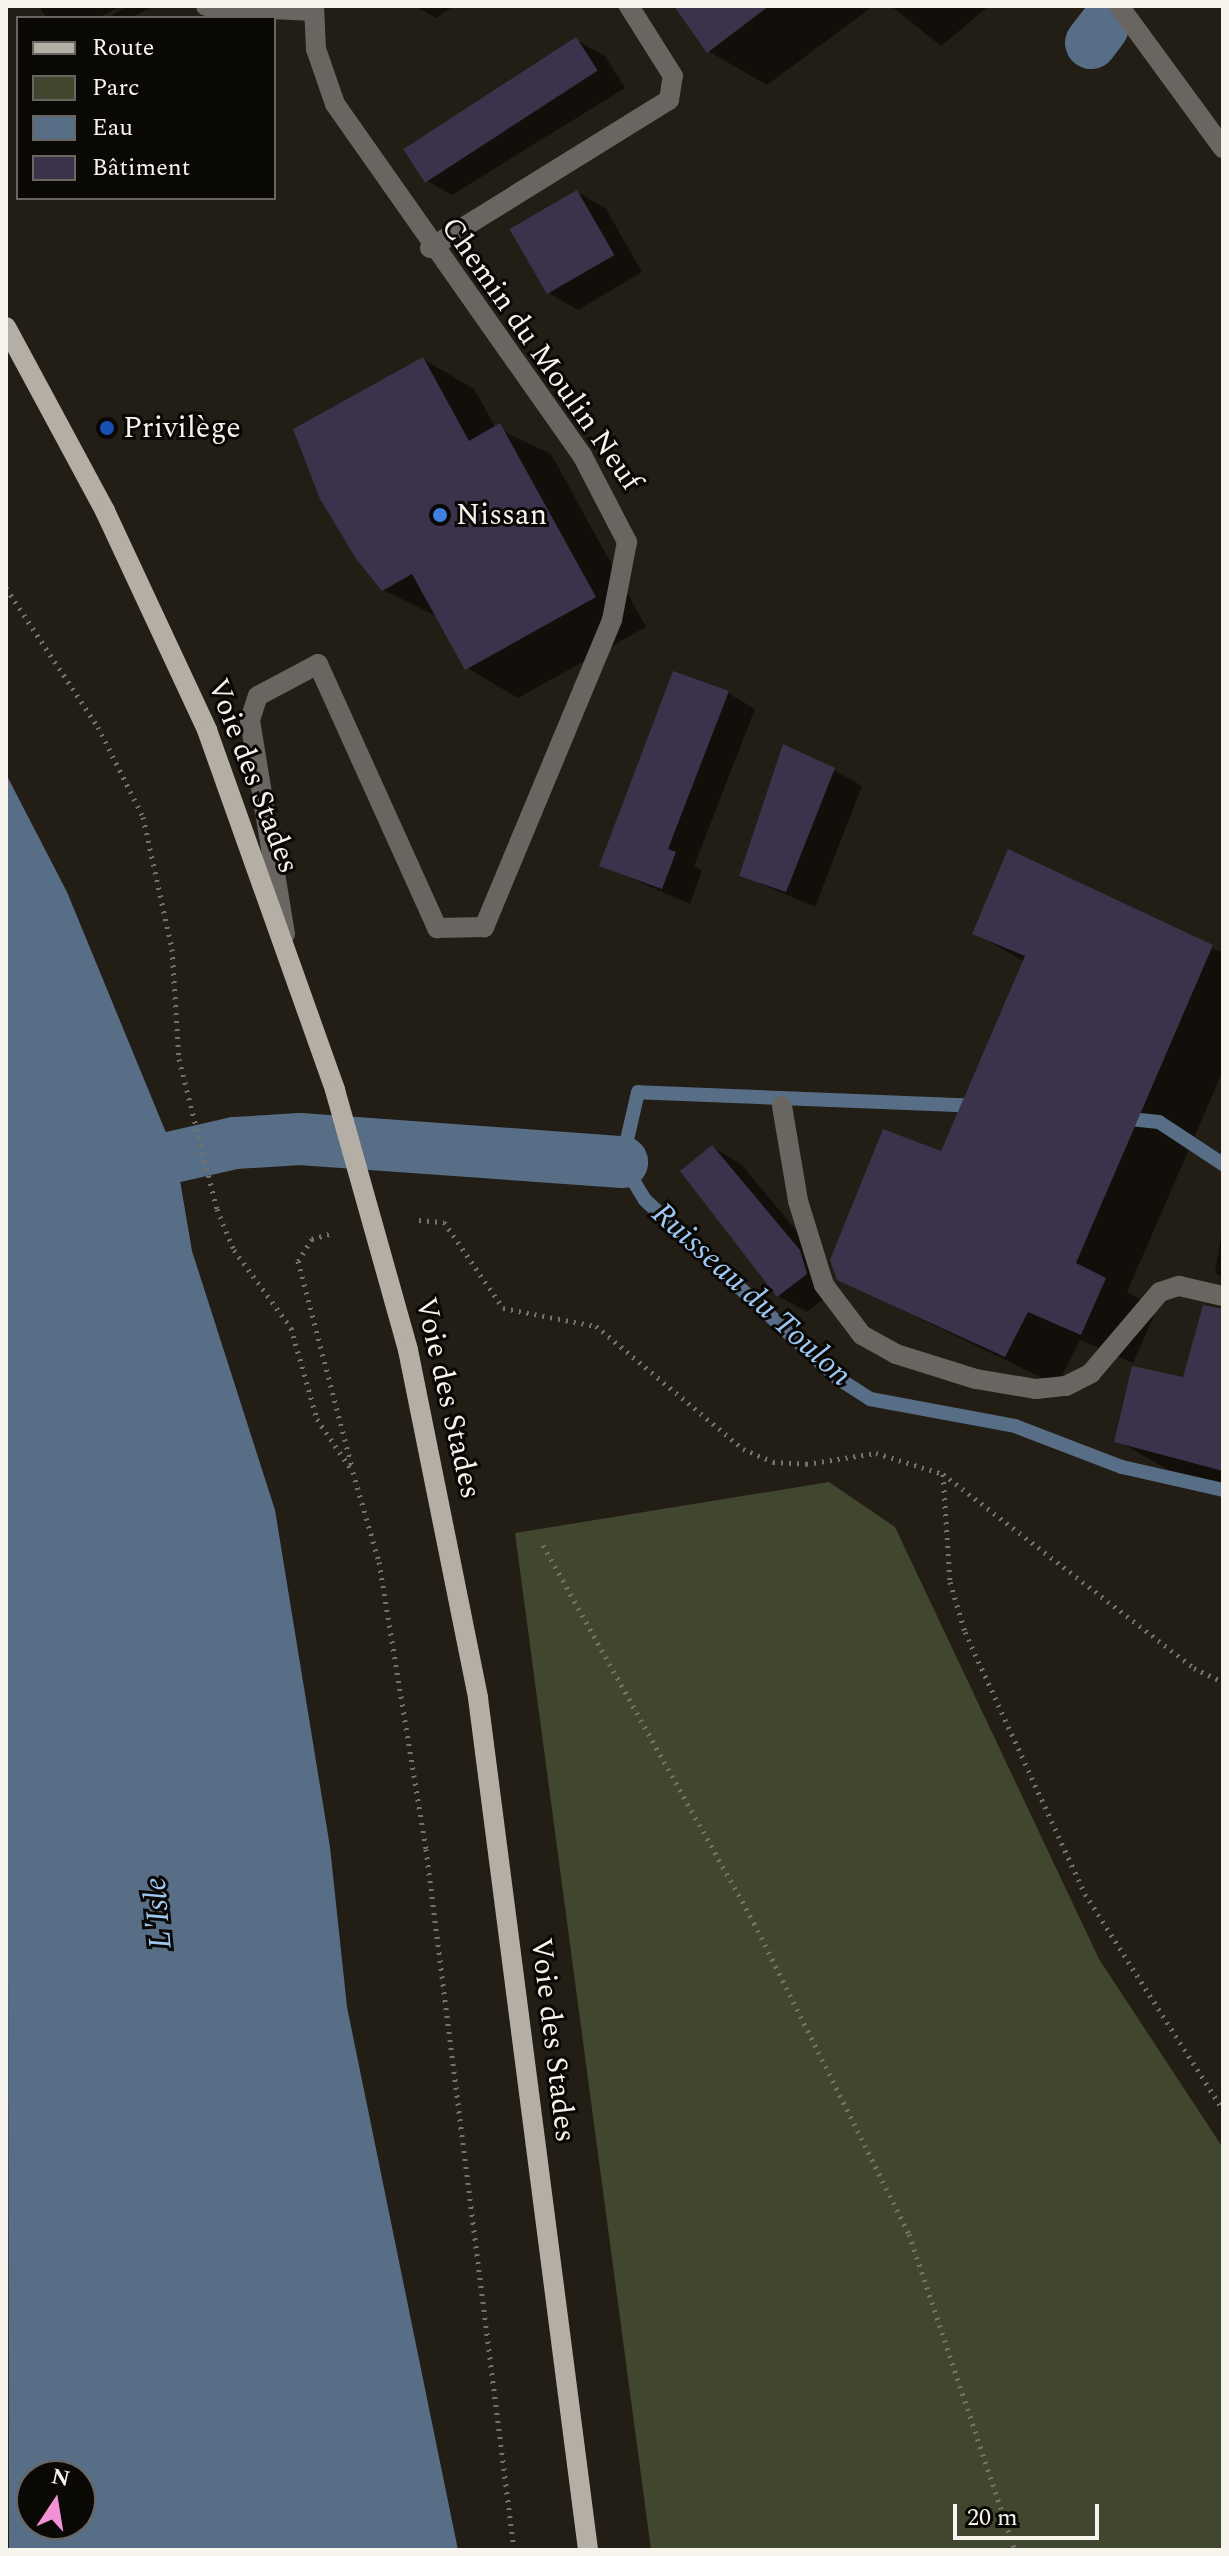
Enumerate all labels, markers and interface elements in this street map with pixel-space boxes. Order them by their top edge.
legend [16,16,276,200]
text: Route [92,30,154,66]
text: Parc [92,70,140,106]
text: Eau [92,110,133,146]
text: Bâtiment [92,150,190,186]
street label: Chemin du Moulin Neuf [433,210,649,498]
place label: Privilège [123,410,241,446]
marker: Privilège [98,419,116,437]
place label: Nissan [456,497,547,533]
marker: Nissan [431,506,449,524]
street label: Voie des Stades [199,673,307,879]
water label: Ruisseau du Toulon [643,1195,859,1395]
street label: Voie des Stades [407,1294,489,1502]
water label: L'Isle [137,1875,181,1951]
street label: Voie des Stades [523,1936,583,2144]
north arrow [16,2460,96,2540]
text: N [48,2460,73,2496]
scale bar [957,2488,1103,2538]
text: 20 m [967,2500,1018,2536]

